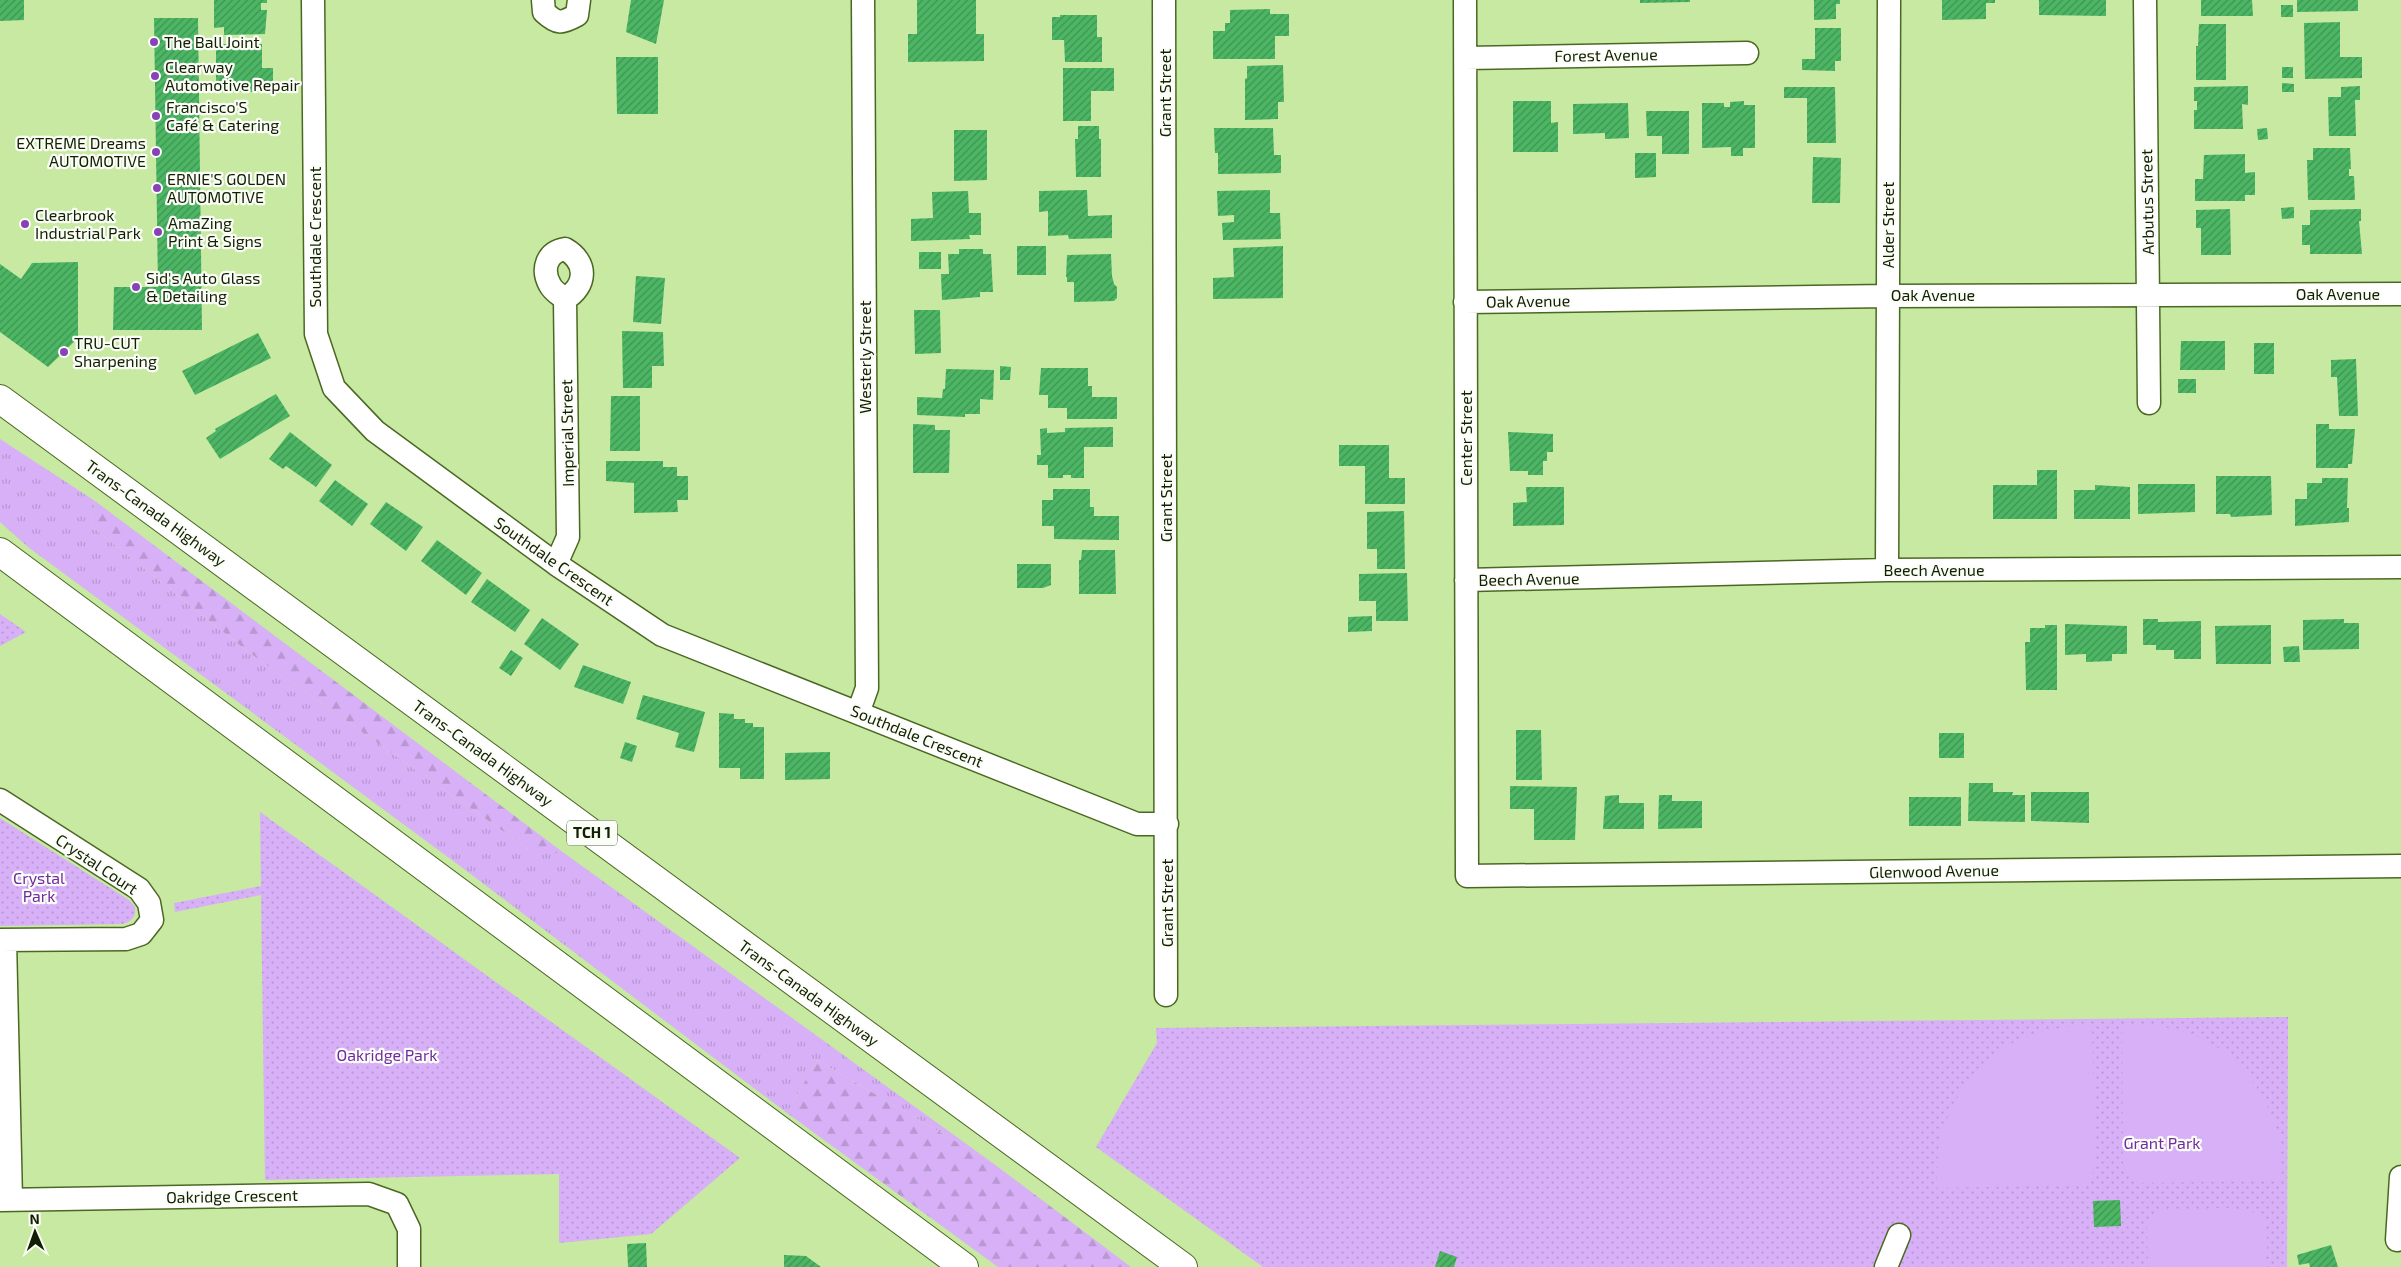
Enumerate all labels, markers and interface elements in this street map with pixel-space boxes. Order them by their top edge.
place label: The Ball Joint [164,32,260,51]
marker: The Ball Joint [148,36,160,48]
street label: Forest Avenue [1554,44,1658,65]
street label: Grant Street [1155,49,1174,137]
place label: Clearway Automotive Repair [165,57,300,94]
marker: Clearway Automotive Repair [149,70,161,82]
place label: Francisco'S Café & Catering [166,97,279,134]
marker: Francisco'S Café & Catering [150,110,162,122]
place label: EXTREME Dreams AUTOMOTIVE [16,133,146,170]
marker: EXTREME Dreams AUTOMOTIVE [150,146,162,158]
street label: Arbutus Street [2136,149,2157,255]
street label: Southdale Crescent [305,166,324,308]
place label: ERNIE'S GOLDEN AUTOMOTIVE [167,169,286,206]
marker: ERNIE'S GOLDEN AUTOMOTIVE [151,182,163,194]
street label: Alder Street [1878,182,1897,268]
place label: Clearbrook Industrial Park [35,205,141,242]
place label: AmaZing Print & Signs [168,213,262,250]
marker: Clearbrook Industrial Park [19,218,31,230]
marker: AmaZing Print & Signs [152,226,164,238]
place label: Sid's Auto Glass & Detailing [146,268,260,305]
marker: Sid's Auto Glass & Detailing [130,281,142,293]
street label: Oak Avenue [2296,284,2380,303]
street label: Oak Avenue [1891,285,1975,304]
street label: Oak Avenue [1486,290,1570,311]
street label: Westerly Street [855,300,874,414]
place label: TRU-CUT Sharpening [74,333,157,370]
marker: TRU-CUT Sharpening [58,346,70,358]
street label: Imperial Street [556,379,577,487]
street label: Center Street [1456,390,1475,486]
street label: Grant Street [1156,454,1175,542]
street label: Trans-Canada Highway [83,455,230,570]
street label: Southdale Crescent [491,512,618,609]
street label: Beech Avenue [1883,560,1985,579]
street label: Beech Avenue [1478,568,1580,589]
street label: Trans-Canada Highway [410,695,557,810]
street label: Southdale Crescent [848,700,986,771]
road number: TCH 1 [567,820,617,846]
street label: Crystal Court [53,829,142,898]
street label: Grant Street [1157,859,1176,947]
street label: Glenwood Avenue [1869,860,1999,881]
park label: Crystal Park [13,868,65,905]
street label: Trans-Canada Highway [736,935,883,1050]
park label: Oakridge Park [337,1045,437,1064]
park label: Grant Park [2124,1133,2200,1152]
street label: Oakridge Crescent [166,1185,298,1206]
north arrow [10,1207,60,1257]
text: N [29,1210,40,1227]

